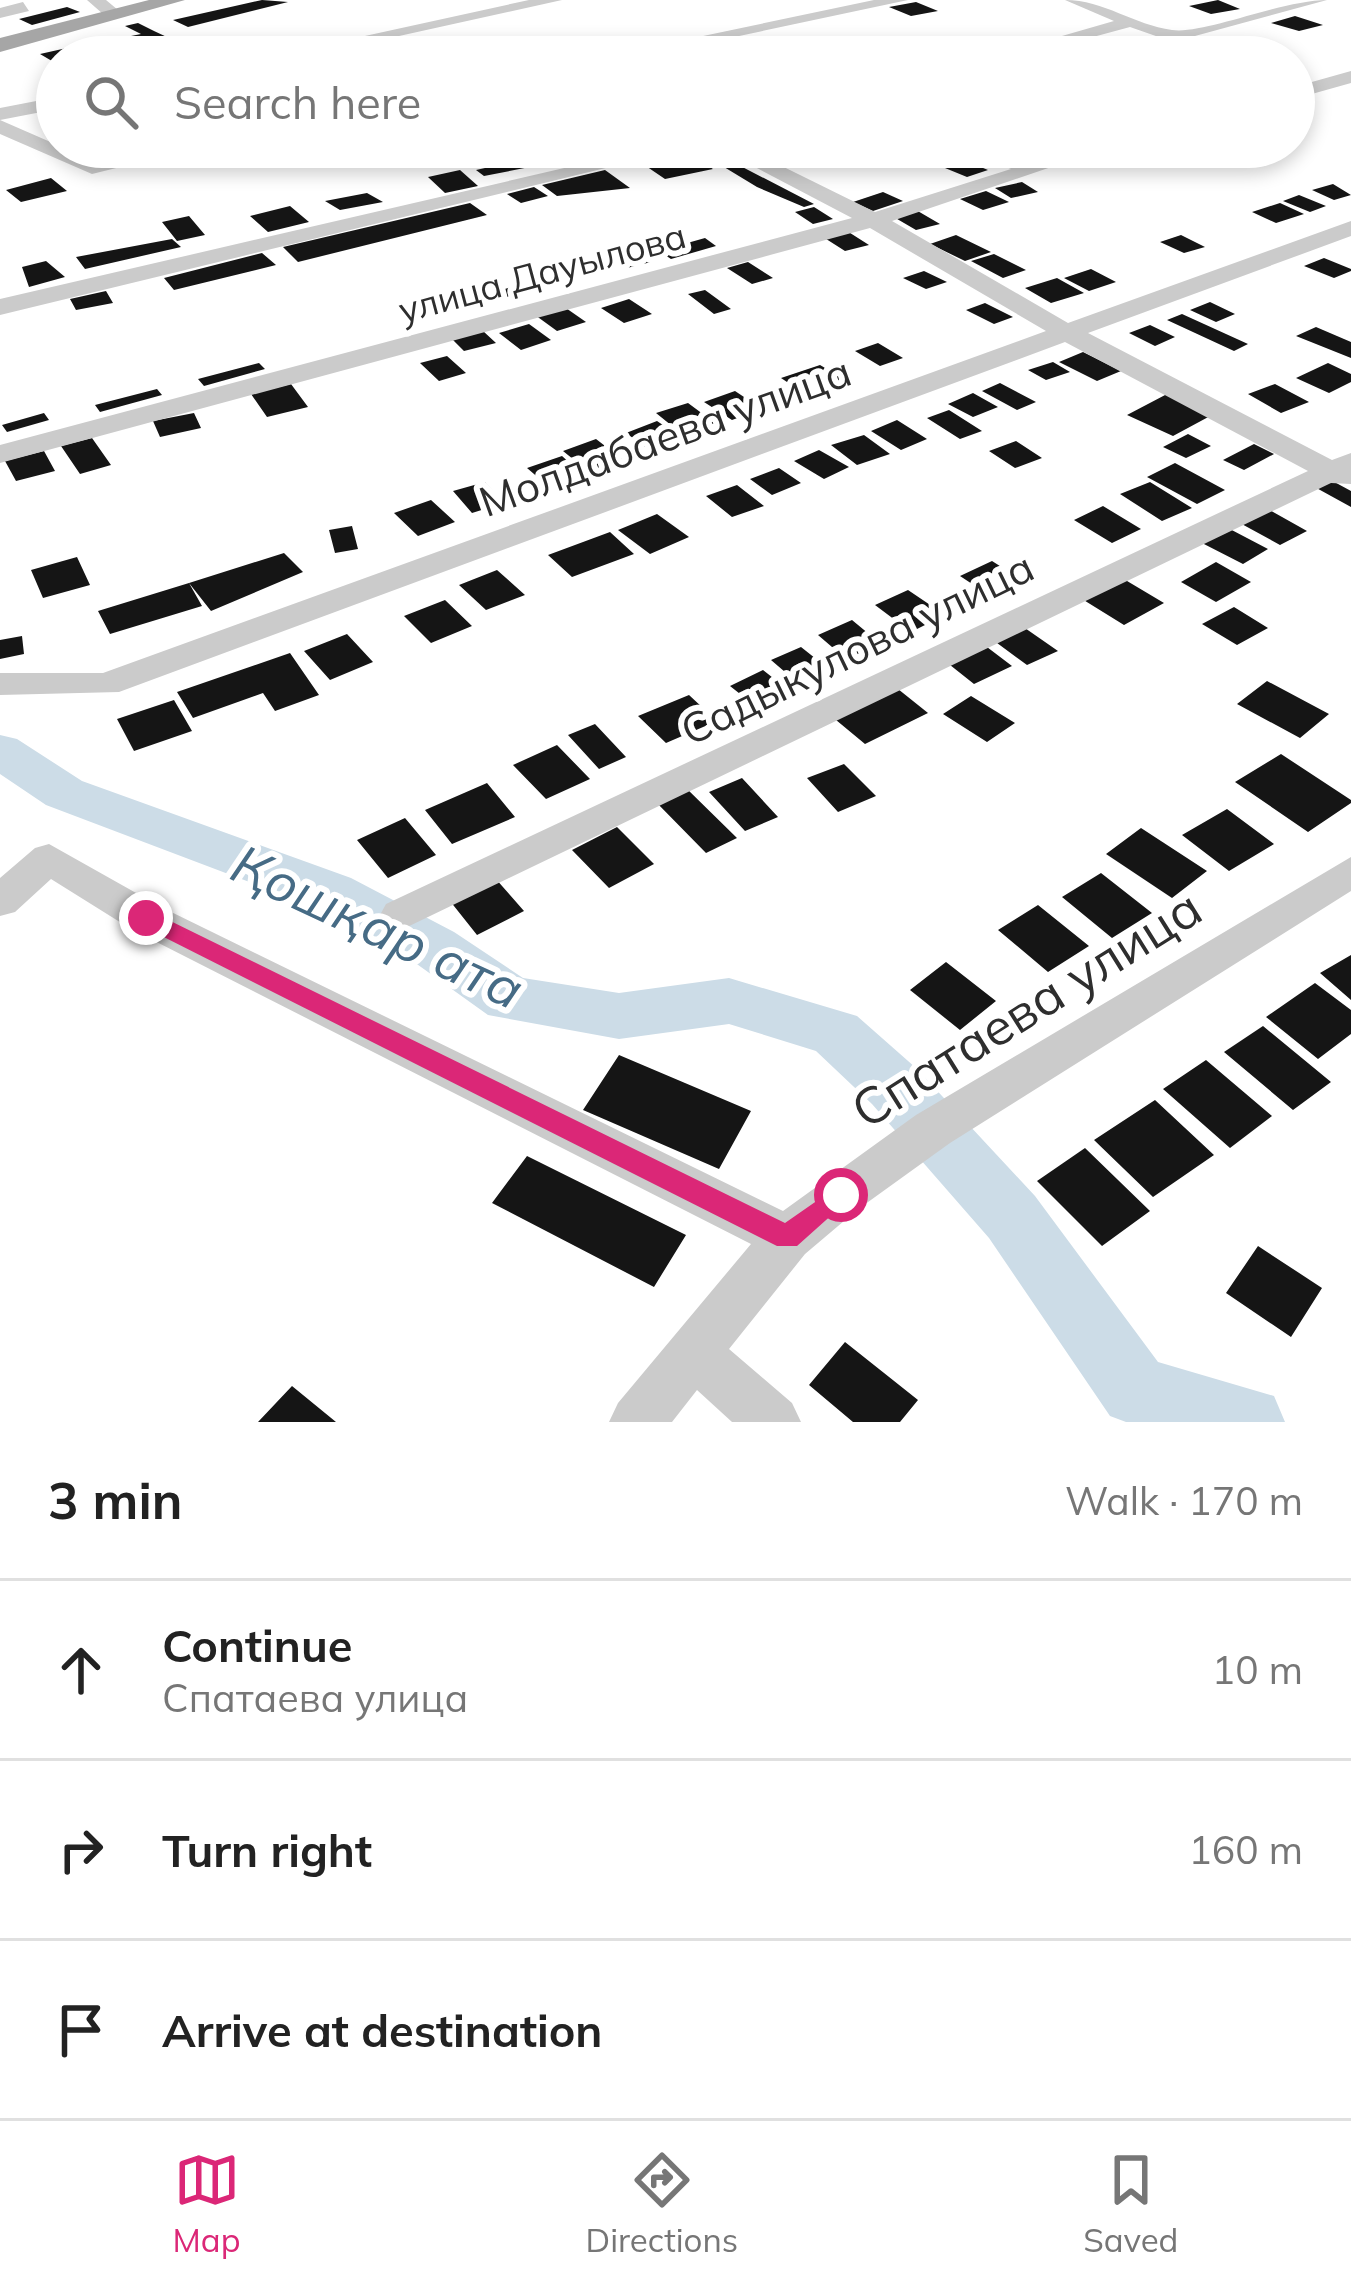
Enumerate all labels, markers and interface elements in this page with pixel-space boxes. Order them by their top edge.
search box [36,36,1315,168]
icon: search [78,69,144,135]
text: Search here [174,74,421,130]
street label: улица Дауылова [393,212,691,332]
street label: Молдабаева улица [472,344,858,528]
street label: Садыкулова улица [672,540,1042,756]
water label: Қошқар ата [221,829,535,1023]
street label: Спатаева улица [839,875,1213,1141]
route end [119,891,173,945]
route start [814,1168,868,1222]
text: 3 min [48,1468,183,1532]
text: Walk · 170 m [1065,1476,1303,1525]
text: Continue [162,1617,352,1673]
icon: ahead [48,1637,114,1703]
text: 10 m [1212,1645,1303,1694]
text: Спатаева улица [162,1673,468,1722]
icon: right [48,1817,114,1883]
text: Turn right [162,1822,372,1878]
text: 160 m [1188,1825,1303,1874]
icon: arrive [48,1997,114,2063]
text: Arrive at destination [162,2002,602,2058]
tab: Map [173,2147,240,2260]
tab: Directions [586,2147,738,2260]
tab: Saved [1083,2147,1178,2260]

